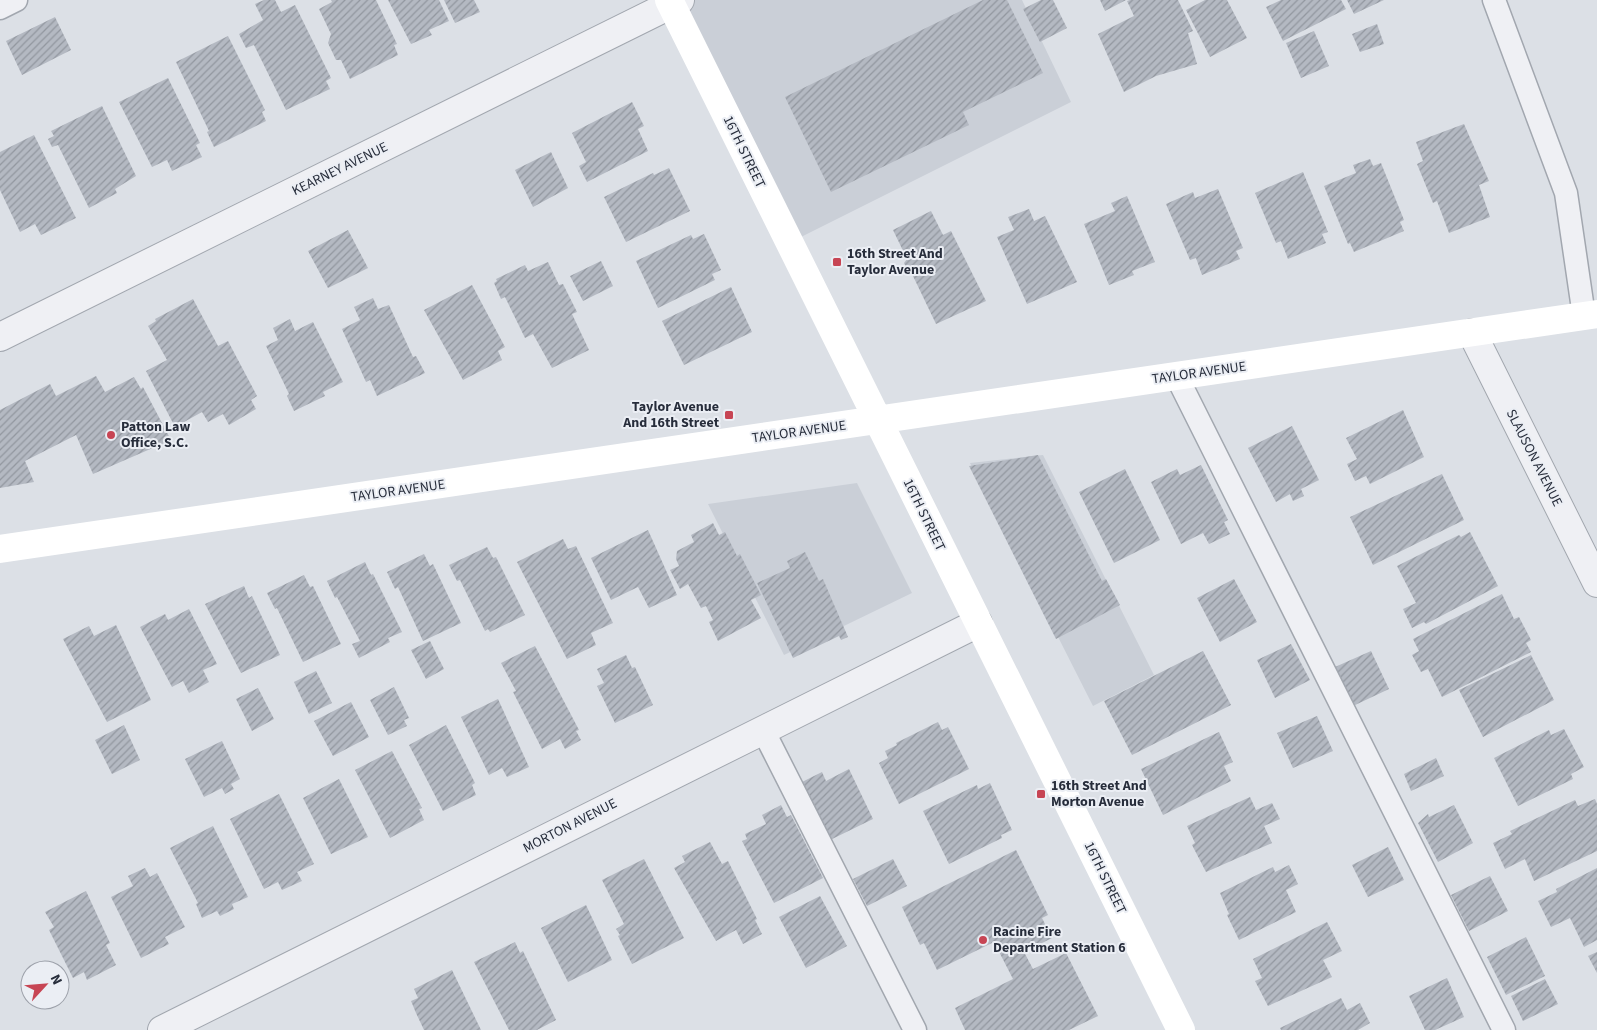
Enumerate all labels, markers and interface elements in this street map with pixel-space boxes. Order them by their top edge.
street label: 16TH STREET [718,112,770,192]
street label: KEARNEY AVENUE [289,137,391,201]
place label: 16th Street And Taylor Avenue [847,244,943,280]
marker: 16th Street And Taylor Avenue [831,256,843,268]
street label: TAYLOR AVENUE [1151,356,1247,390]
place label: Taylor Avenue And 16th Street [622,397,720,433]
street label: SLAUSON AVENUE [1501,406,1567,510]
marker: Taylor Avenue And 16th Street [723,409,735,421]
street label: TAYLOR AVENUE [751,415,847,449]
place label: Patton Law Office, S.C. [121,417,190,453]
marker: Patton Law Office, S.C. [105,429,117,441]
street label: TAYLOR AVENUE [350,474,446,508]
street label: 16TH STREET [898,475,950,555]
place label: 16th Street And Morton Avenue [1051,776,1147,812]
marker: 16th Street And Morton Avenue [1035,788,1047,800]
street label: MORTON AVENUE [520,794,620,858]
street label: 16TH STREET [1079,838,1131,918]
place label: Racine Fire Department Station 6 [993,922,1126,958]
marker: Racine Fire Department Station 6 [977,934,989,946]
north arrow [20,960,70,1010]
text: N [45,971,67,988]

